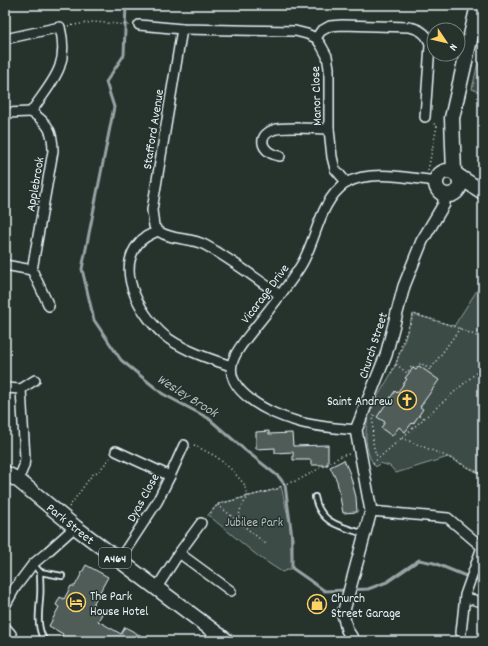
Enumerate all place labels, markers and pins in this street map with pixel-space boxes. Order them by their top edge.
church icon: Saint Andrew [396,389,418,411]
place label: Saint Andrew [327,393,393,412]
place label: The Park House Hotel [90,588,148,622]
place label: Church Street Garage [331,590,401,624]
hotel icon: The Park House Hotel [65,591,87,613]
shop icon: Church Street Garage [306,593,328,615]

